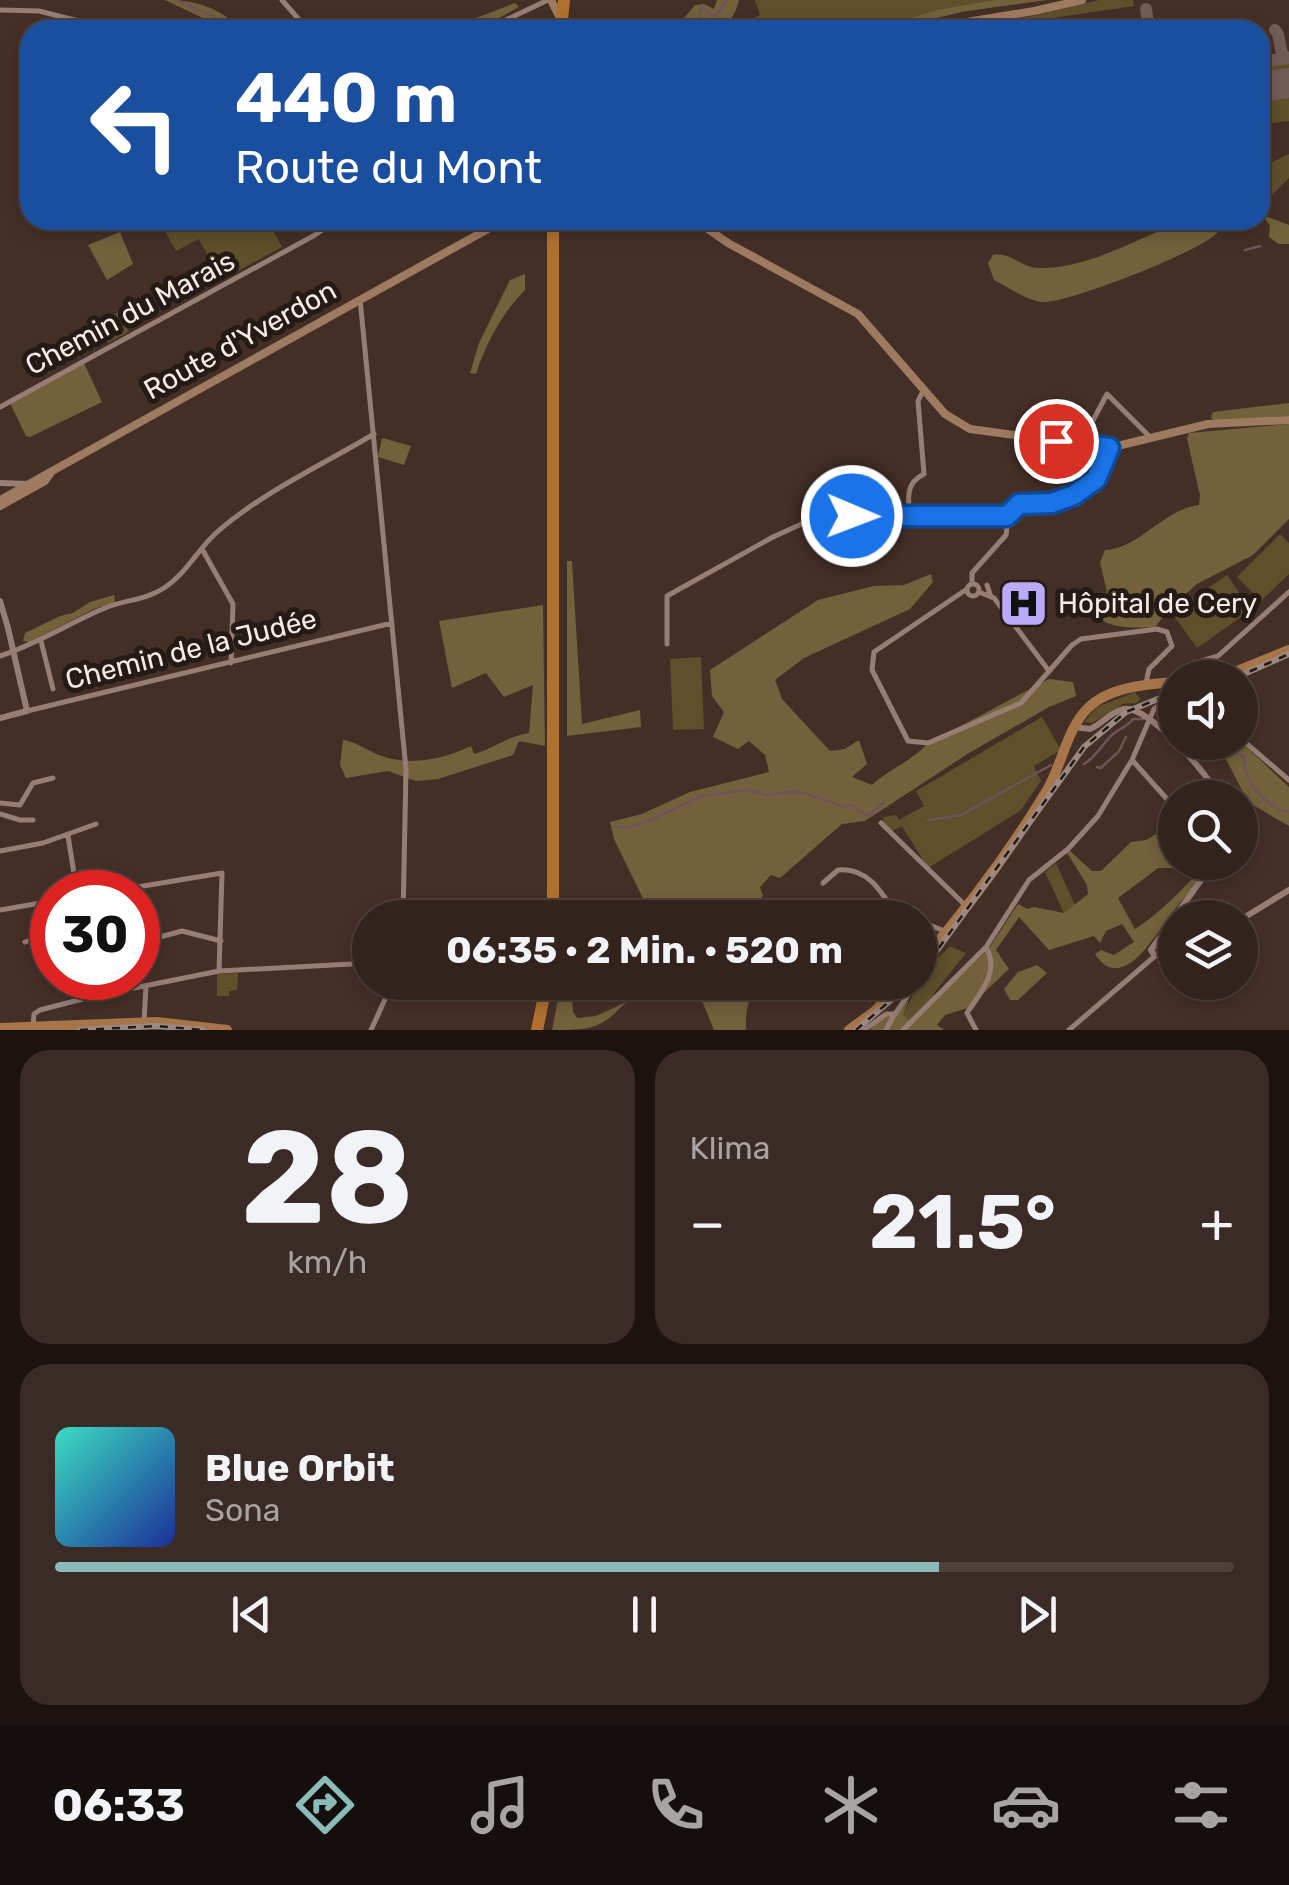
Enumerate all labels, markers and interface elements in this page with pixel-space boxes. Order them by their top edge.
text: 440 m [235,57,457,140]
icon: left [70,60,200,190]
text: Route du Mont [235,141,542,194]
street label: Chemin du Marais [20,244,240,382]
street label: Route d'Yverdon [138,274,342,406]
pin [1014,399,1099,484]
icon: arrive [1029,414,1084,469]
position arrow [800,464,904,568]
hospital icon: Hôpital de Cery [997,577,1049,629]
place label: Hôpital de Cery [1058,587,1257,620]
street label: Chemin de la Judée [62,602,320,696]
map controls [1158,660,1258,1000]
button: sound [1158,660,1258,760]
button: search [1158,780,1258,880]
speed limit sign: 30 [30,870,160,1000]
button: layers [1158,900,1258,1000]
text: 06:35 · 2 Min. · 520 m [446,927,843,973]
text: 28 [241,1100,414,1255]
text: Klima [690,1129,770,1167]
text: 21.5° [869,1178,1056,1267]
text: − [690,1191,725,1256]
text: + [1200,1191,1234,1256]
text: km/h [287,1243,367,1281]
text: Blue Orbit [205,1445,395,1491]
text: Sona [205,1491,280,1529]
icon: previous [224,1587,279,1642]
icon: pause [617,1587,672,1642]
icon: next [1010,1587,1065,1642]
icon: directions [290,1770,360,1840]
icon: music [465,1770,535,1840]
icon: phone [641,1770,711,1840]
icon: climate [816,1770,886,1840]
icon: car [991,1770,1061,1840]
icon: filters [1166,1770,1236,1840]
text: 06:33 [53,1779,185,1832]

